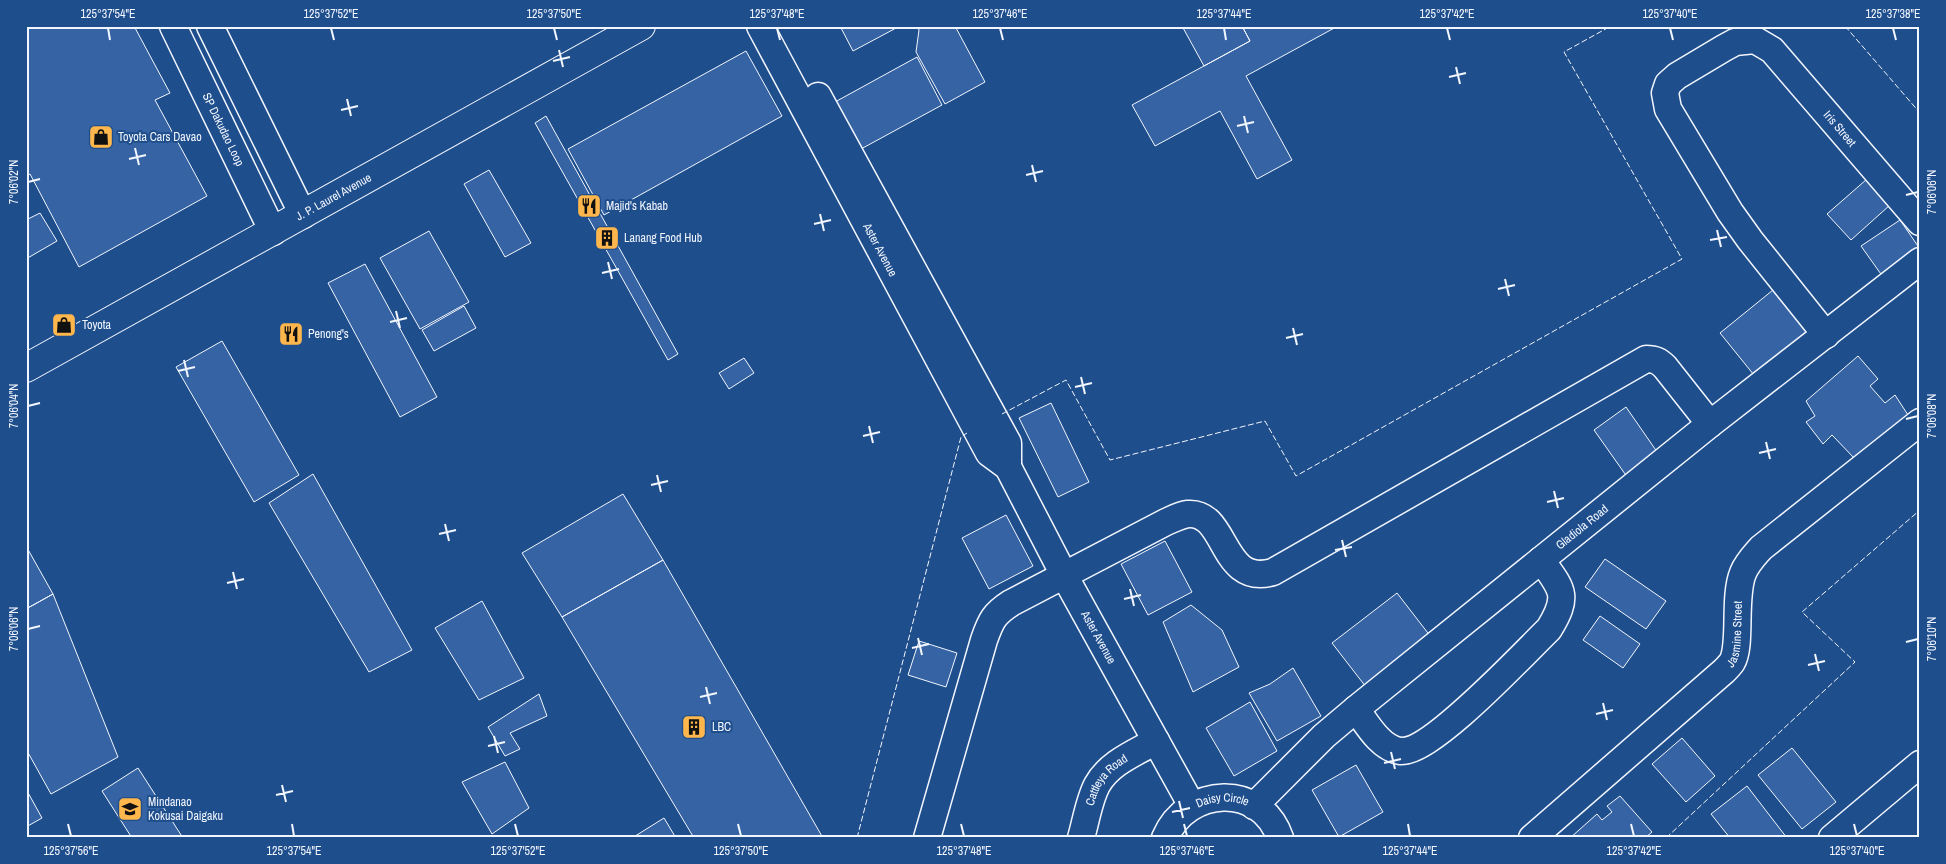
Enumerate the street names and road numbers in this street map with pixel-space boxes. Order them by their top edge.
street label: SP Dakudao Loop [199,90,248,169]
street label: Iris Street [1820,107,1860,150]
street label: J. P. Laurel Avenue [293,169,374,224]
street label: Aster Avenue [859,219,901,279]
street label: Gladiola Road [1552,501,1612,553]
street label: Jasmine Street [1723,600,1746,671]
street label: Aster Avenue [1077,607,1120,667]
street label: Cattleya Road [1082,750,1131,808]
street label: Daisy Circle [1193,789,1251,811]

